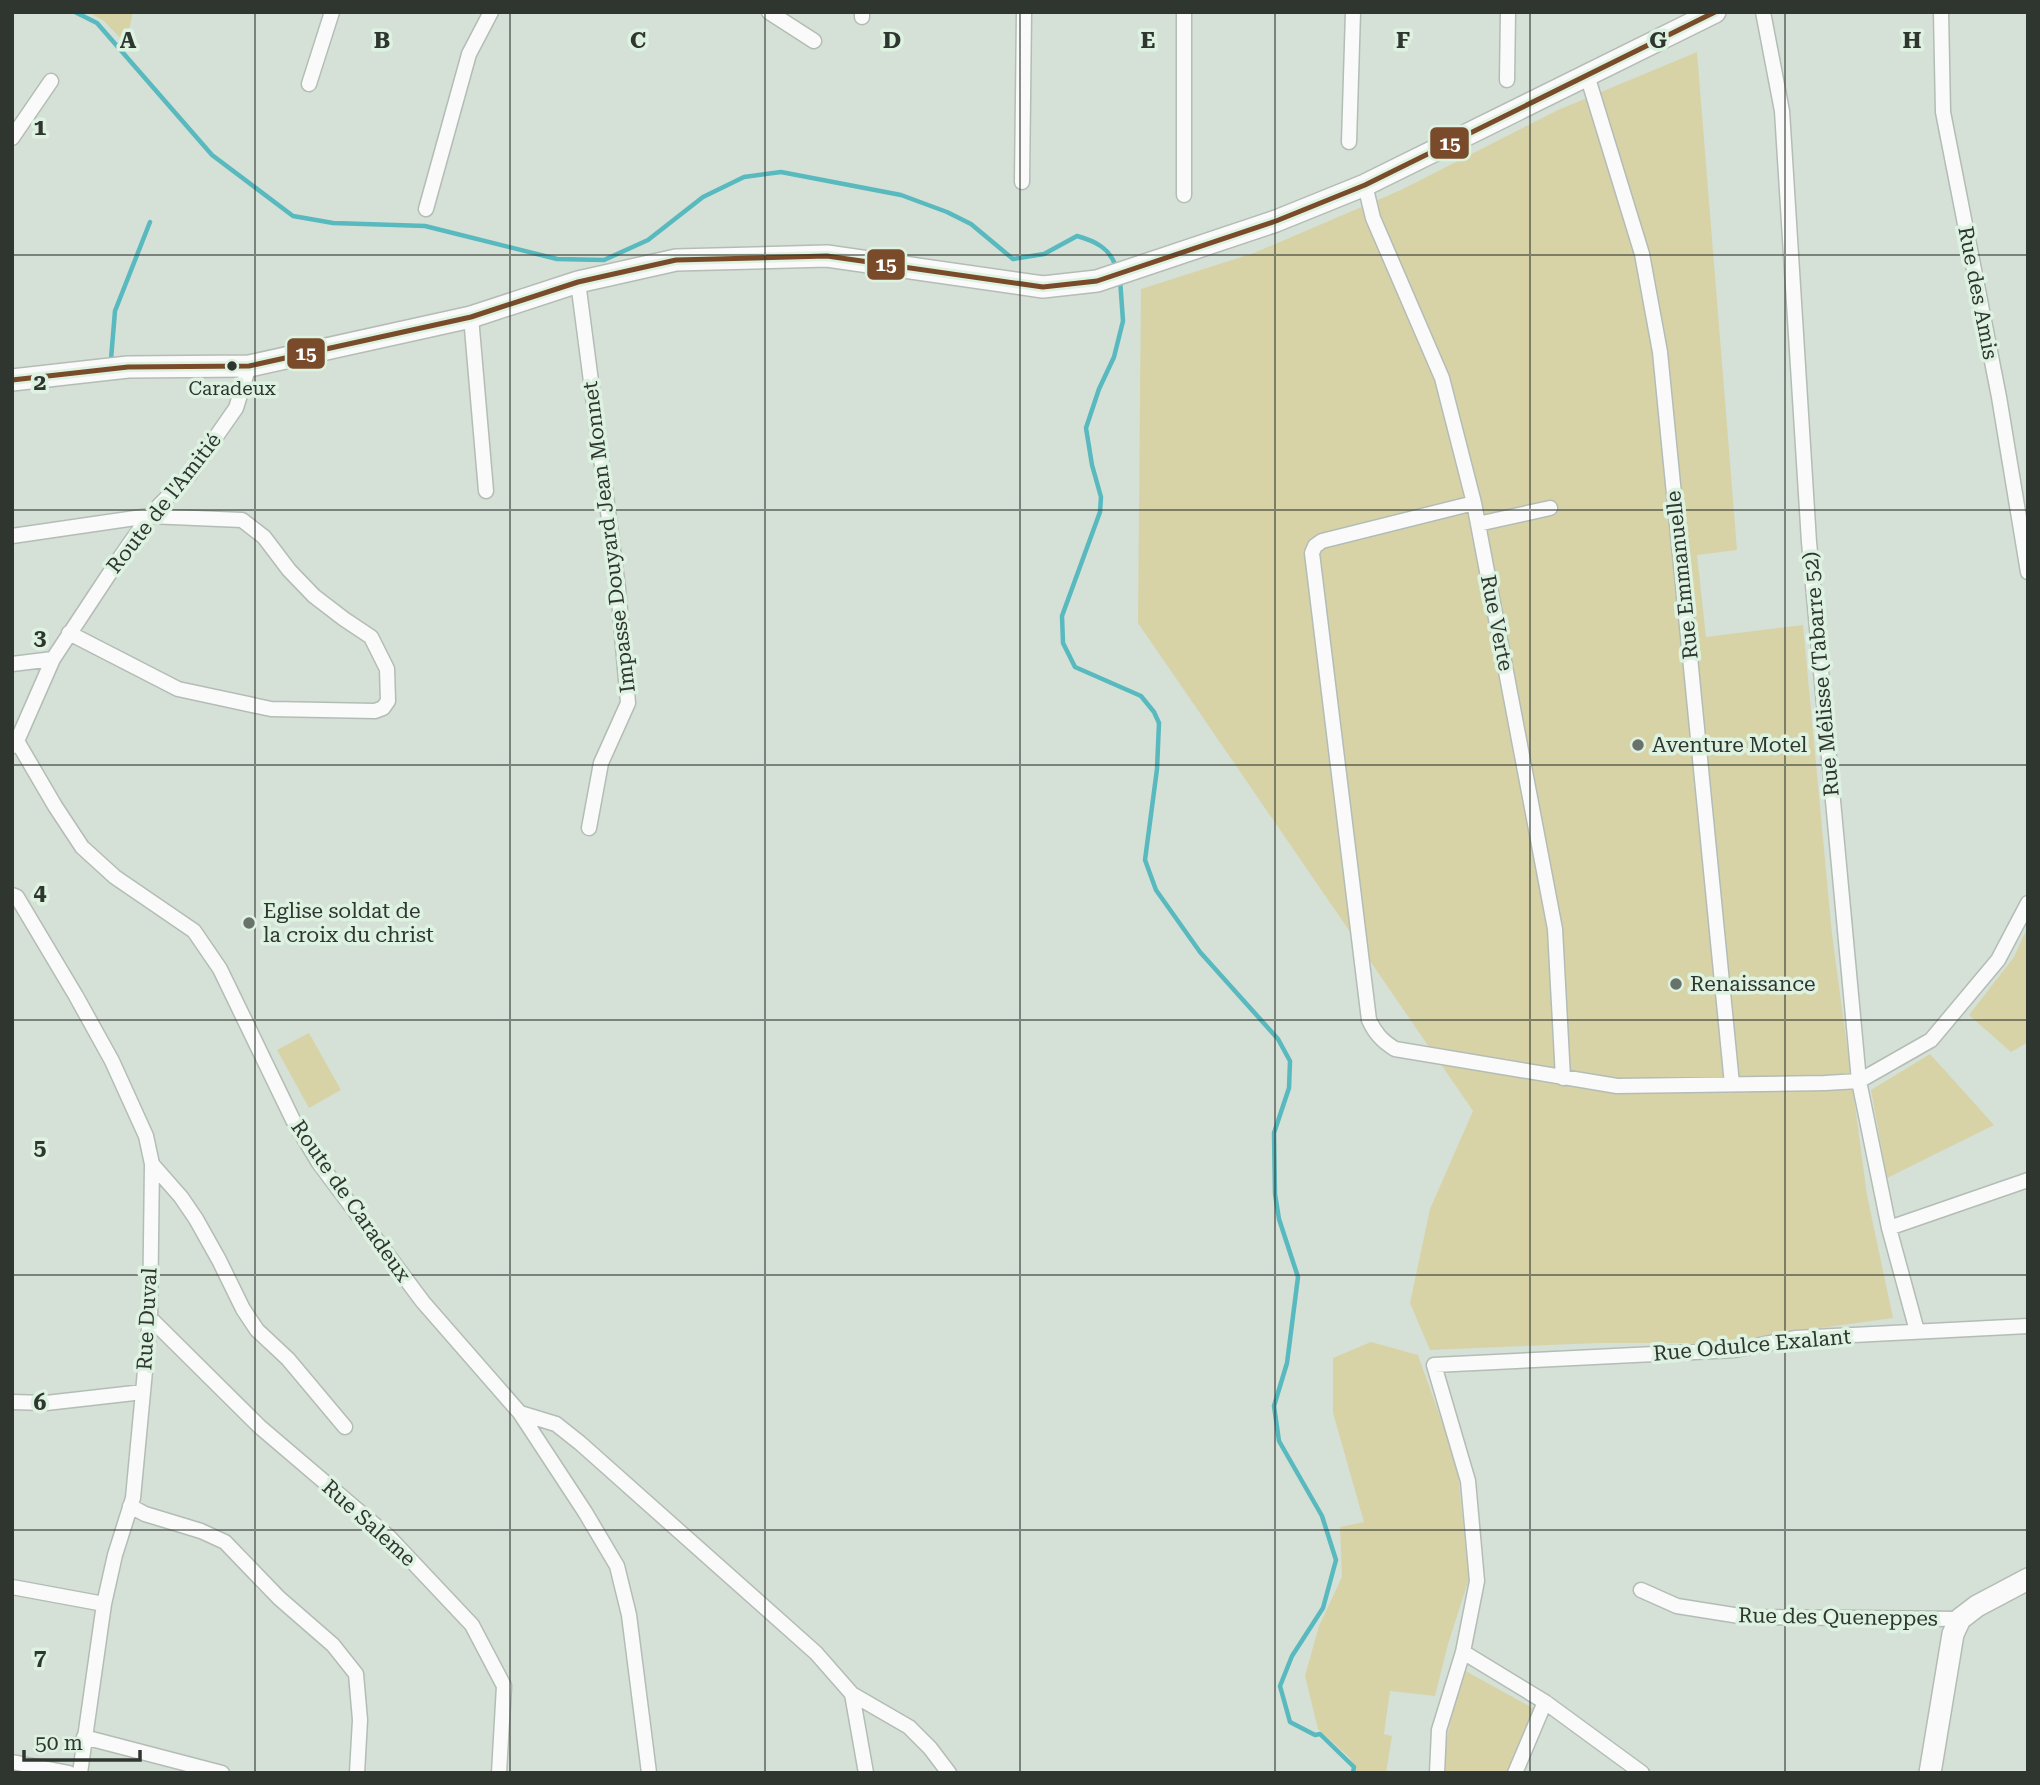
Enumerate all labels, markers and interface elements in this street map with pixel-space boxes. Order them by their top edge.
text: A [120,27,137,54]
text: B [374,27,390,54]
text: C [630,27,646,54]
text: D [883,27,901,54]
text: E [1141,27,1155,54]
text: F [1396,27,1410,54]
text: G [1649,27,1667,54]
text: H [1903,27,1922,54]
text: 1 [34,114,47,141]
line badge: 15 [1429,126,1470,160]
text: 15 [1439,132,1461,155]
street label: Rue des Amis [1953,224,2003,362]
line badge: 15 [866,248,906,281]
text: 15 [875,253,897,276]
line badge: 15 [286,337,326,370]
text: 15 [295,342,317,365]
marker: Caradeux [225,359,239,373]
text: 2 [34,369,46,396]
place label: Caradeux [188,377,276,400]
street label: Impasse Douyard Jean Monnet [578,380,640,694]
street label: Route de l'Amitié [102,428,226,578]
street label: Rue Emmanuelle [1661,489,1703,661]
street label: Rue Mélisse (Tabarre 52) [1798,551,1844,797]
street label: Rue Verte [1476,573,1518,673]
text: 3 [34,624,47,651]
place label: Aventure Motel [1652,733,1808,757]
marker: Aventure Motel [1630,737,1646,753]
text: 4 [34,879,47,906]
place label: Eglise soldat de la croix du christ [263,899,434,947]
marker: Eglise soldat de la croix du christ [241,915,257,931]
place label: Renaissance [1690,972,1815,996]
marker: Renaissance [1668,976,1684,992]
street label: Route de Caradeux [286,1116,416,1286]
text: 5 [34,1134,47,1161]
street label: Rue Duval [132,1266,162,1371]
street label: Rue Odulce Exalant [1652,1324,1852,1366]
text: 6 [34,1389,47,1416]
street label: Rue Saleme [317,1475,421,1571]
street label: Rue des Queneppes [1738,1603,1938,1631]
text: 7 [34,1644,47,1671]
scale bar [24,1718,140,1762]
text: 50 m [35,1731,83,1755]

